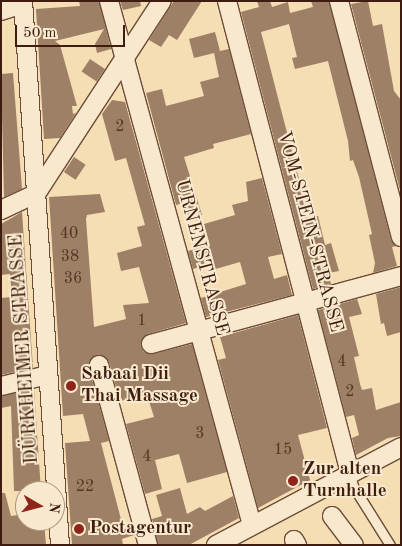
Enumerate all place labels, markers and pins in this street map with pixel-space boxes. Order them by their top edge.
place label: Sabaai Dii Thai Massage [81,364,198,408]
marker: Sabaai Dii Thai Massage [65,380,77,392]
place label: Zur alten Turnhalle [303,459,387,503]
marker: Zur alten Turnhalle [287,475,299,487]
place label: Postagentur [89,518,191,540]
marker: Postagentur [73,523,85,535]

